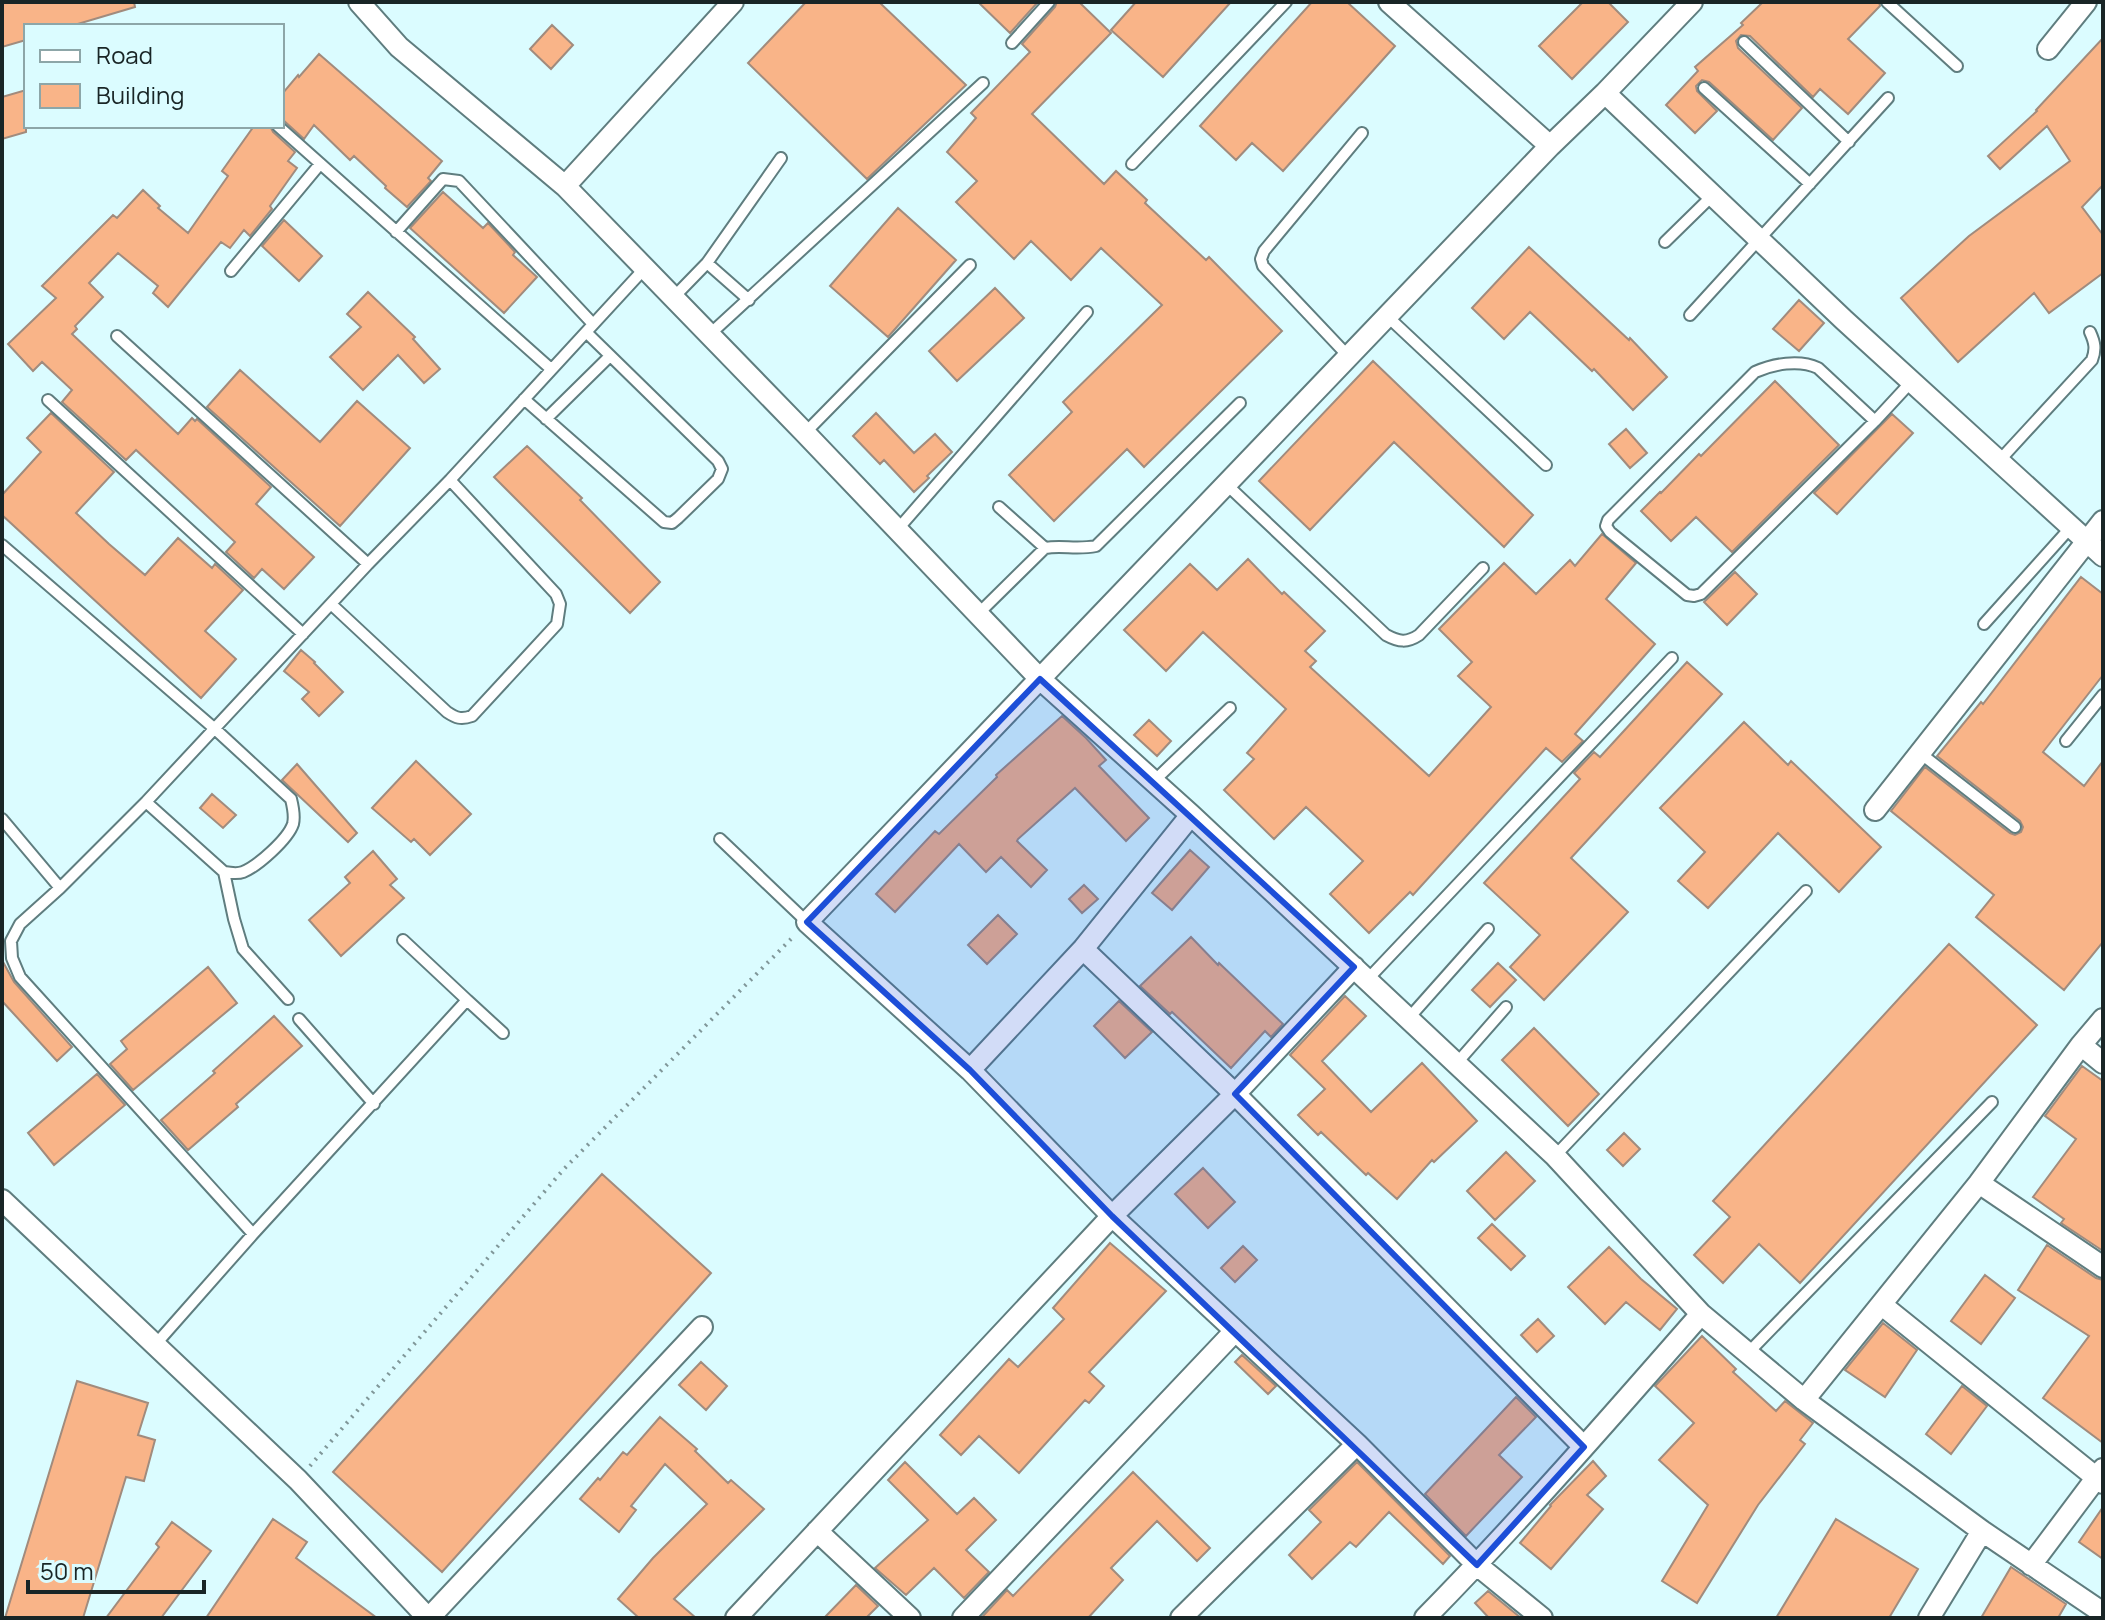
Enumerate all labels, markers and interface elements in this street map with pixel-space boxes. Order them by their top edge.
legend [24,24,284,128]
text: Road [96,38,153,71]
text: Building [96,78,184,111]
scale bar [28,1544,204,1594]
text: 50 m [40,1554,94,1587]

